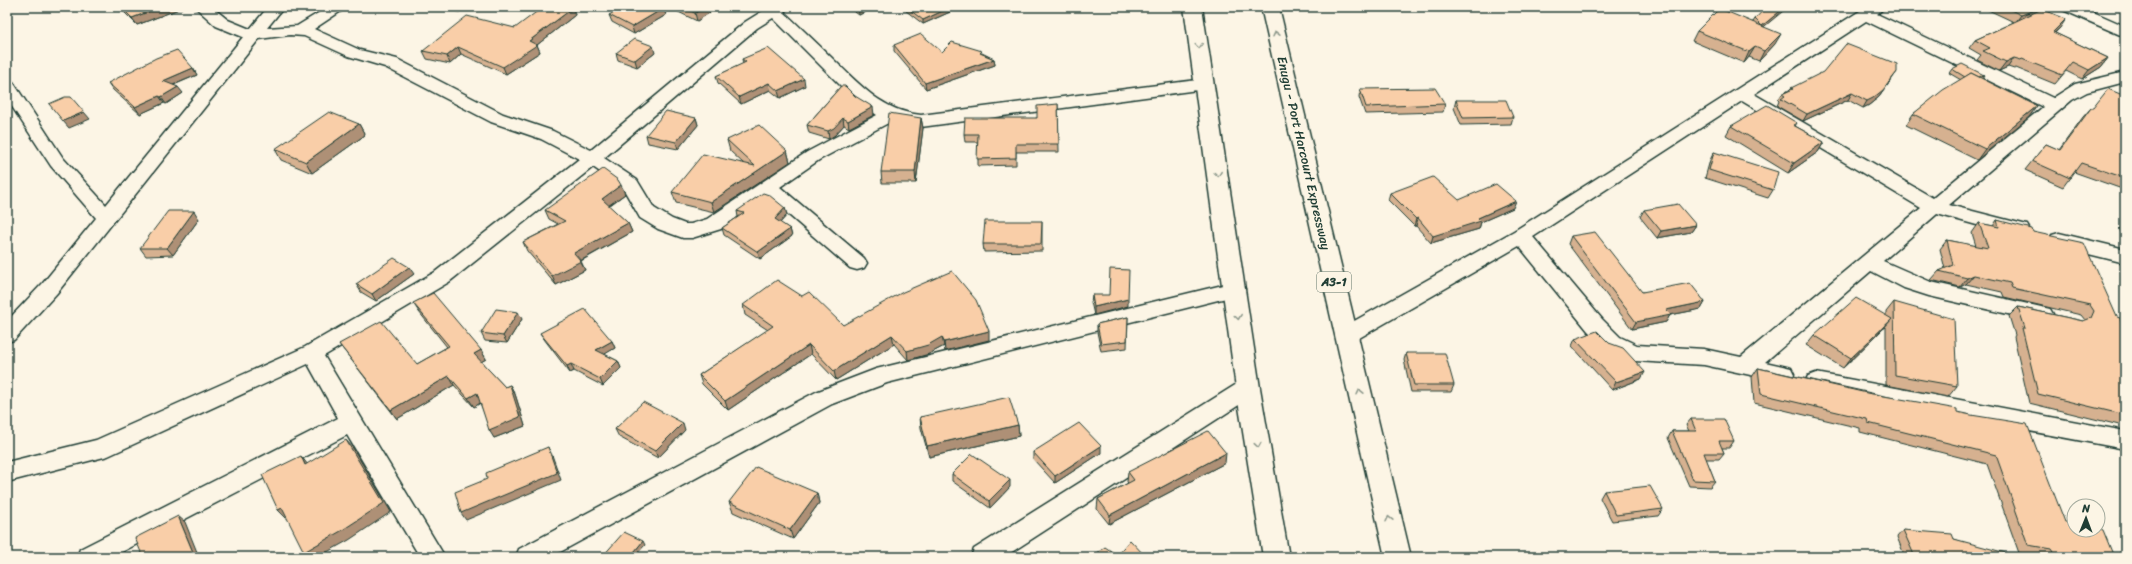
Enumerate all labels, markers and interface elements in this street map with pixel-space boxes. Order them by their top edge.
one-way arrow [1273,31,1281,37]
one-way arrow [1194,42,1203,49]
street label: Enugu - Port Harcourt Expressway [1270,54,1338,252]
one-way arrow [1213,171,1222,177]
road number: A3-1 [1317,272,1351,292]
one-way arrow [1233,314,1242,320]
one-way arrow [1356,389,1364,395]
one-way arrow [1253,442,1262,448]
north arrow [2066,498,2106,538]
text: N [2081,499,2091,518]
one-way arrow [1385,516,1394,523]

